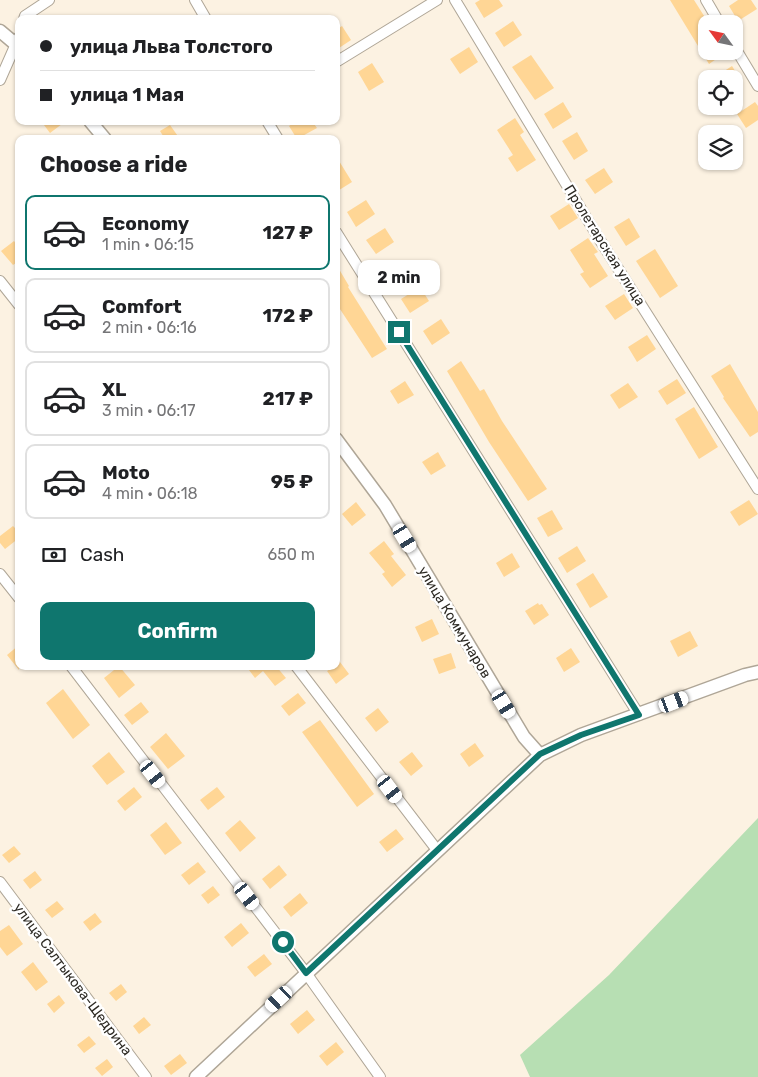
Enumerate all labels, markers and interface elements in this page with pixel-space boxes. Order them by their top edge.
north arrow [698,15,742,60]
map controls [698,15,743,170]
text: улица Льва Толстого [70,35,273,58]
button: locate [698,70,743,115]
text: улица 1 Мая [70,83,184,106]
button: layers [698,125,743,170]
text: Choose a ride [40,151,187,178]
street label: Пролетарская улица [560,182,649,309]
icon: car [42,210,87,255]
text: Economy [102,212,189,235]
text: 127 ₽ [263,221,313,244]
text: 1 min · 06:15 [102,235,194,254]
callout: 2 min [358,260,440,294]
text: 2 min [377,268,421,287]
icon: car [42,293,87,338]
text: Comfort [102,295,182,318]
text: 172 ₽ [263,304,313,327]
text: 2 min · 06:16 [102,318,197,337]
route end [388,321,410,343]
icon: car [42,376,87,421]
text: XL [102,378,126,401]
text: 217 ₽ [263,387,313,410]
text: 3 min · 06:17 [102,401,195,420]
icon: car [42,459,87,504]
text: Moto [102,461,150,484]
text: 95 ₽ [271,470,313,493]
text: 4 min · 06:18 [102,484,198,503]
car [390,521,419,555]
icon: cash [40,541,68,569]
text: Cash [80,543,124,566]
text: 650 m [268,545,315,564]
street label: улица Коммунаров [414,563,495,681]
button: Confirm [40,602,315,660]
car [489,687,518,721]
car [657,690,690,714]
car [137,758,168,790]
car [374,773,405,805]
car [231,880,262,912]
street label: улица Салтыкова-Щедрина [10,900,135,1059]
route start [272,931,294,953]
car [262,983,295,1015]

